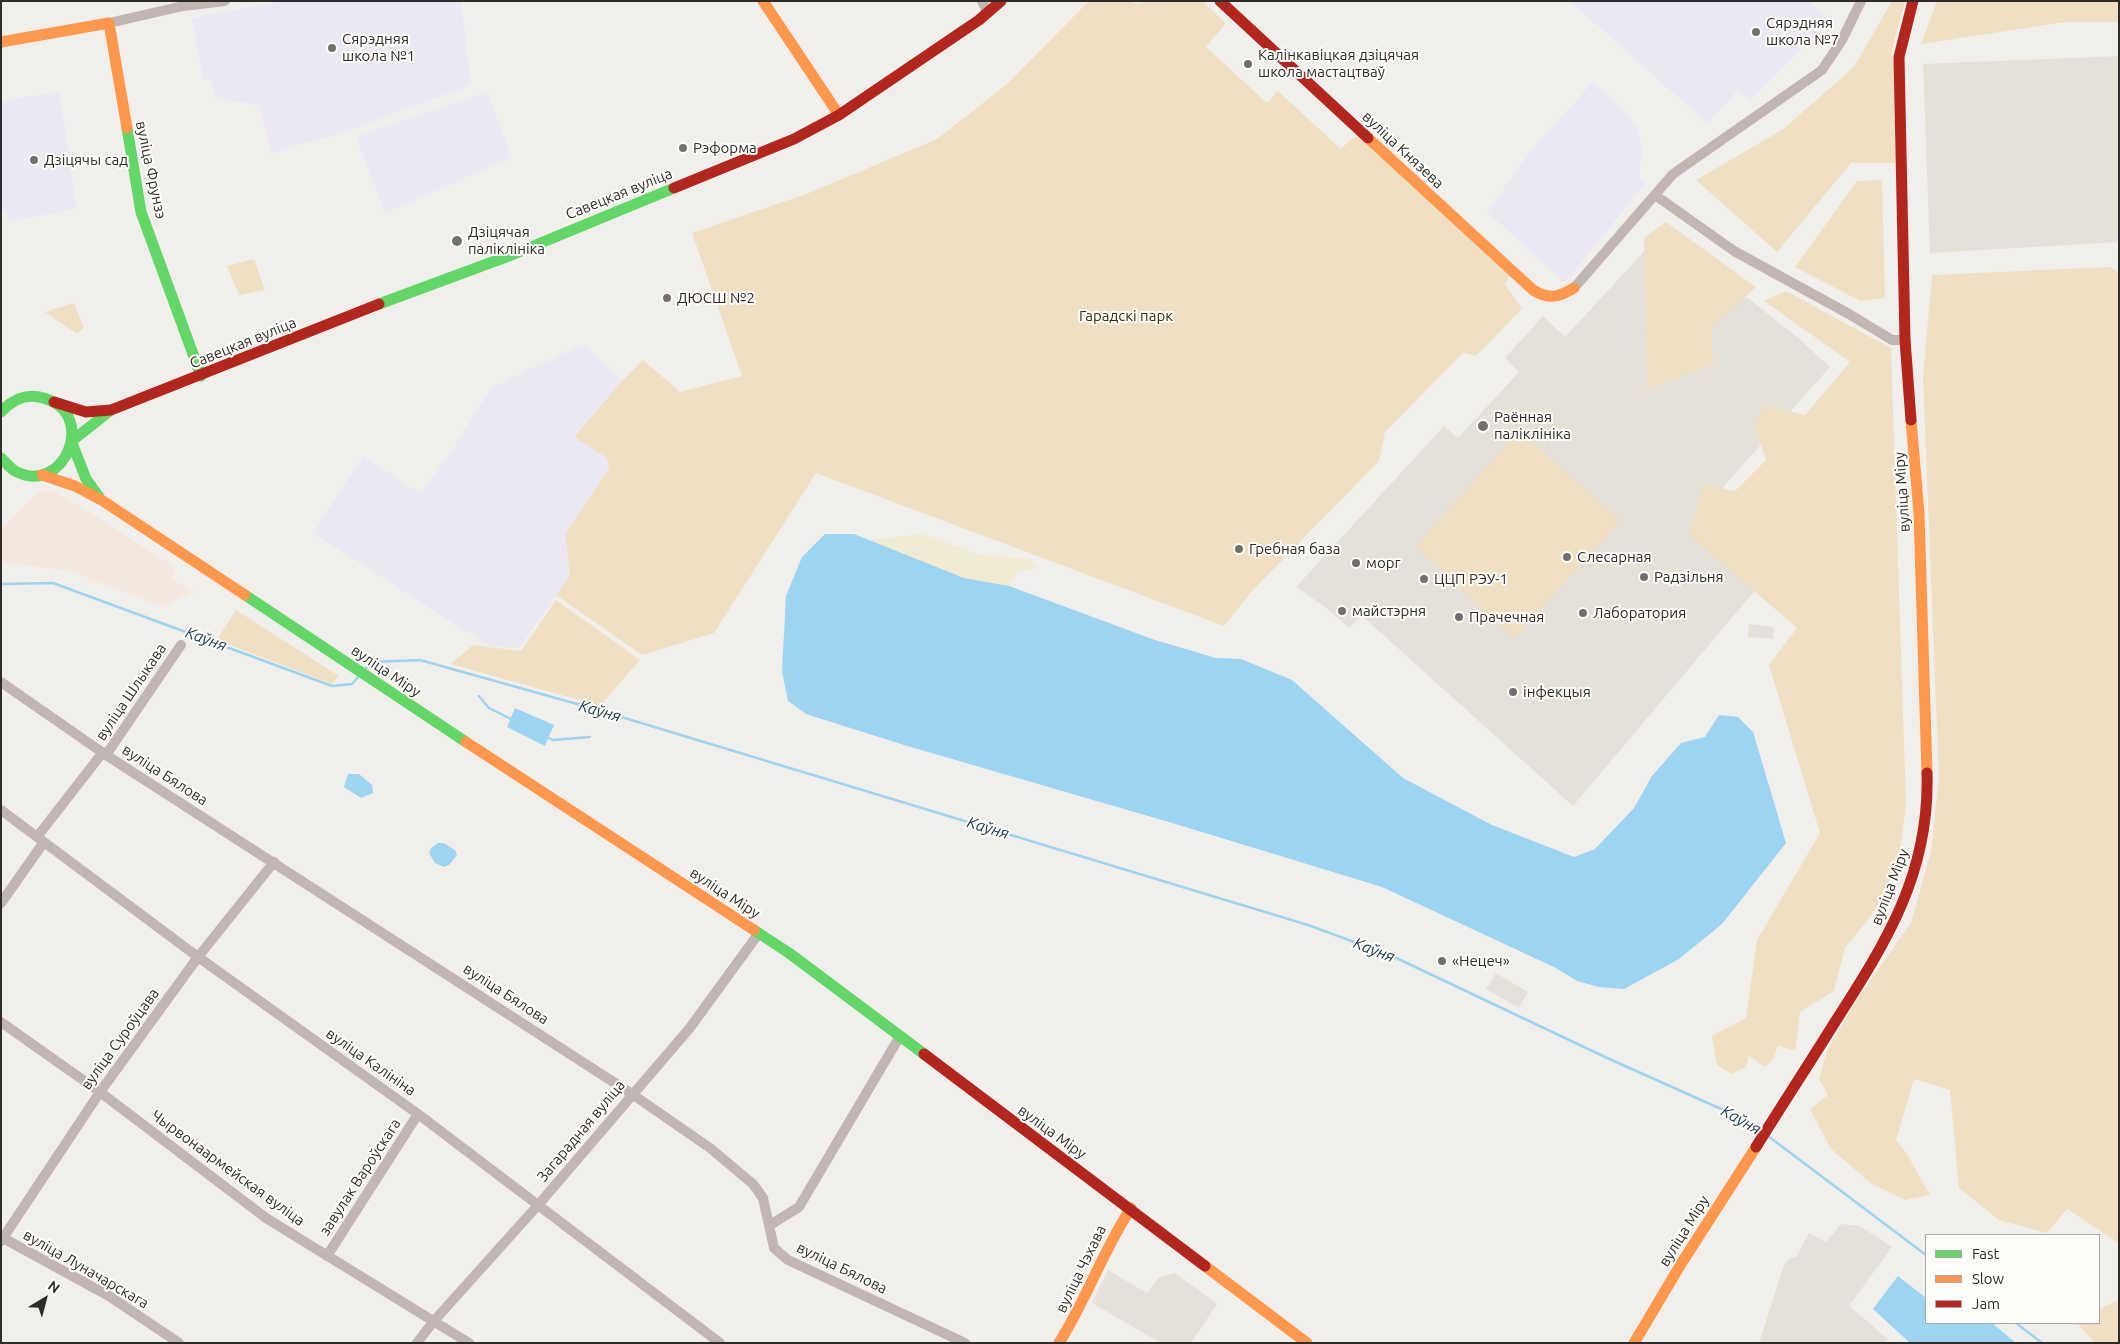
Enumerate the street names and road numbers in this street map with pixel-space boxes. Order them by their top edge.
street label: вуліца Князева [1358,108,1448,192]
street label: вуліца Фрунзэ [132,119,170,221]
street label: Савецкая вуліца [563,164,675,224]
street label: Савецкая вуліца [187,313,299,373]
street label: вуліца Міру [1890,451,1914,533]
street label: вуліца Шлыкава [92,640,170,744]
street label: вуліца Міру [348,641,424,701]
street label: вуліца Бялова [119,741,211,809]
street label: вуліца Міру [1867,846,1913,928]
street label: вуліца Міру [686,864,764,922]
street label: вуліца Бялова [460,960,552,1028]
street label: вуліца Суроўцава [77,985,163,1093]
street label: вуліца Калініна [323,1024,419,1100]
street label: Загарадная вуліца [533,1076,629,1186]
street label: вуліца Міру [1014,1101,1090,1163]
street label: Чырвонаармейская вуліца [148,1106,308,1230]
street label: завулак Вароўскага [315,1115,405,1239]
street label: вуліца Міру [1655,1192,1713,1270]
street label: вуліца Чэхава [1052,1222,1110,1316]
street label: вуліца Луначарскага [20,1226,152,1312]
street label: вуліца Бялова [794,1238,890,1298]

